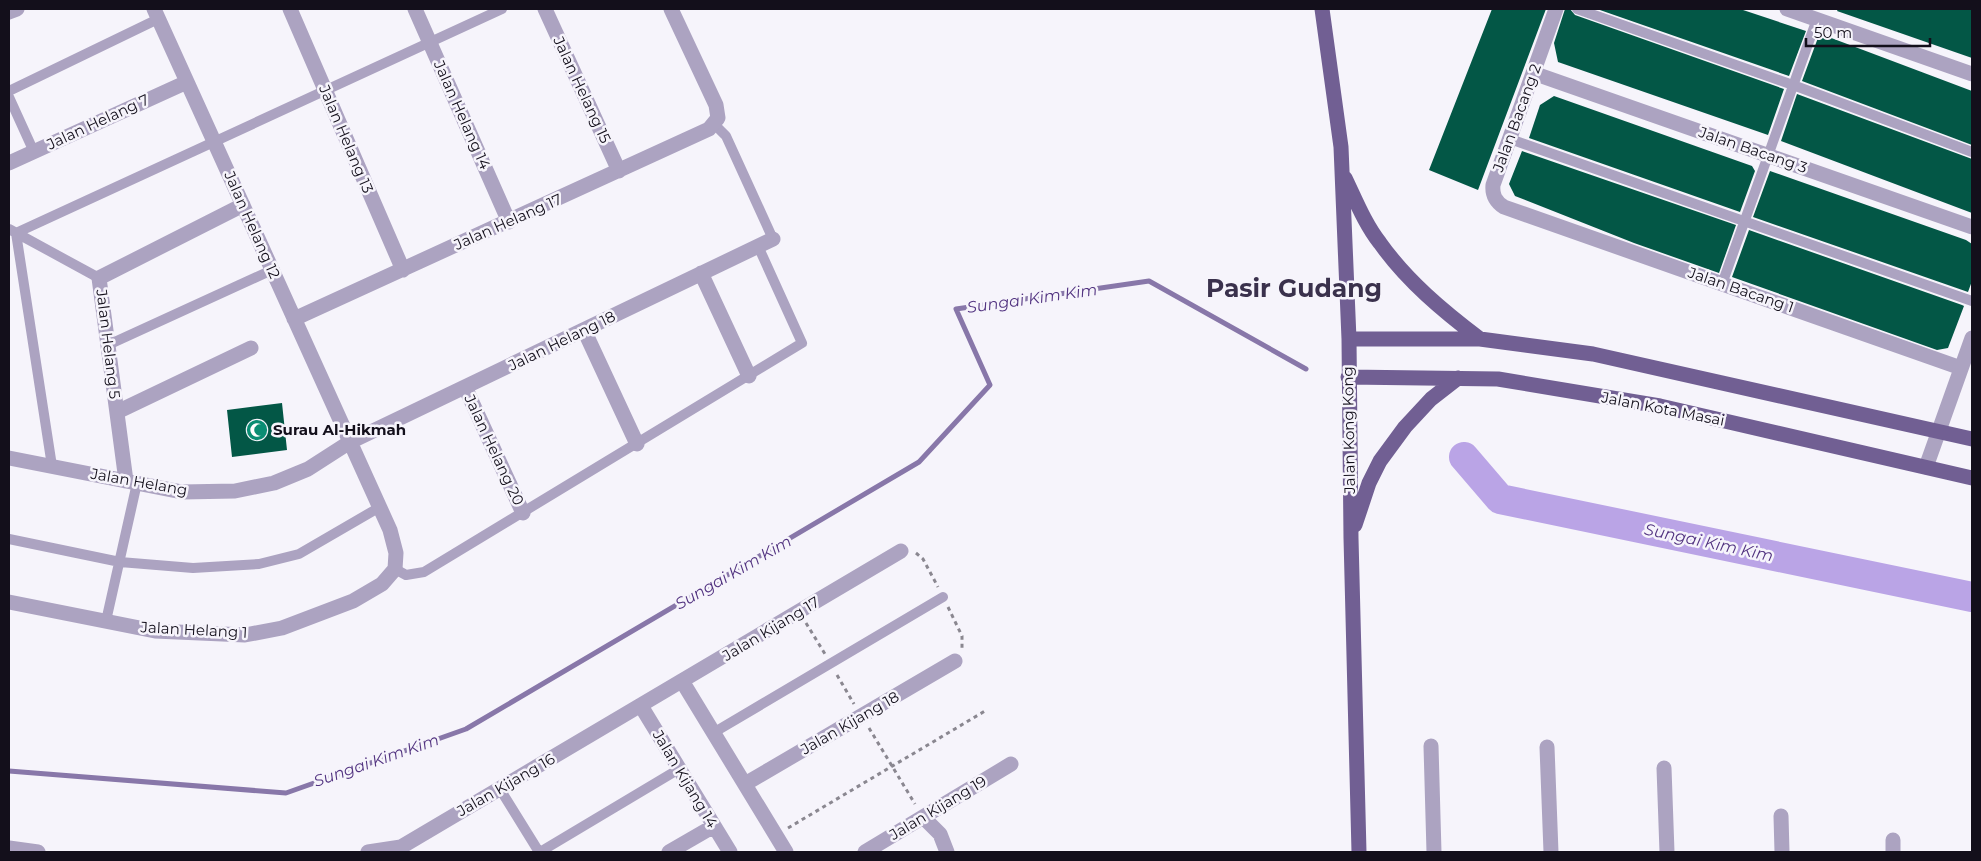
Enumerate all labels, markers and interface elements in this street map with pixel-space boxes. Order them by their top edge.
scale bar [1806,15,1930,47]
text: 50 m [1814,23,1852,42]
street label: Jalan Helang 15 [549,32,616,146]
street label: Jalan Helang 14 [430,57,495,172]
street label: Jalan Bacang 2 [1488,61,1545,175]
street label: Jalan Helang 13 [315,81,378,196]
street label: Jalan Helang 7 [43,89,152,154]
street label: Jalan Bacang 3 [1695,122,1810,177]
street label: Jalan Helang 12 [220,167,285,282]
street label: Jalan Helang 17 [450,189,565,254]
street label: Jalan Bacang 1 [1685,262,1797,317]
district label: Pasir Gudang [1206,273,1382,303]
water label: Sungai Kim Kim [966,280,1098,317]
street label: Jalan Helang 5 [92,287,125,400]
street label: Jalan Helang 18 [504,306,618,375]
street label: Jalan Kong Kong [1338,366,1359,495]
street label: Jalan Kota Masai [1599,387,1726,430]
street label: Jalan Helang 20 [460,390,528,508]
mosque icon: Surau Al-Hikmah [245,418,269,442]
place label: Surau Al-Hikmah [273,420,406,439]
street label: Jalan Helang [88,463,189,499]
water label: Sungai Kim Kim [1643,520,1775,565]
water label: Sungai Kim Kim [672,531,795,613]
street label: Jalan Kijang 17 [718,592,823,665]
street label: Jalan Helang 1 [139,617,248,642]
street label: Jalan Kijang 18 [796,687,902,759]
street label: Jalan Kijang 14 [648,726,722,831]
water label: Sungai Kim Kim [311,730,441,791]
street label: Jalan Kijang 16 [453,749,558,821]
street label: Jalan Kijang 19 [885,771,990,845]

